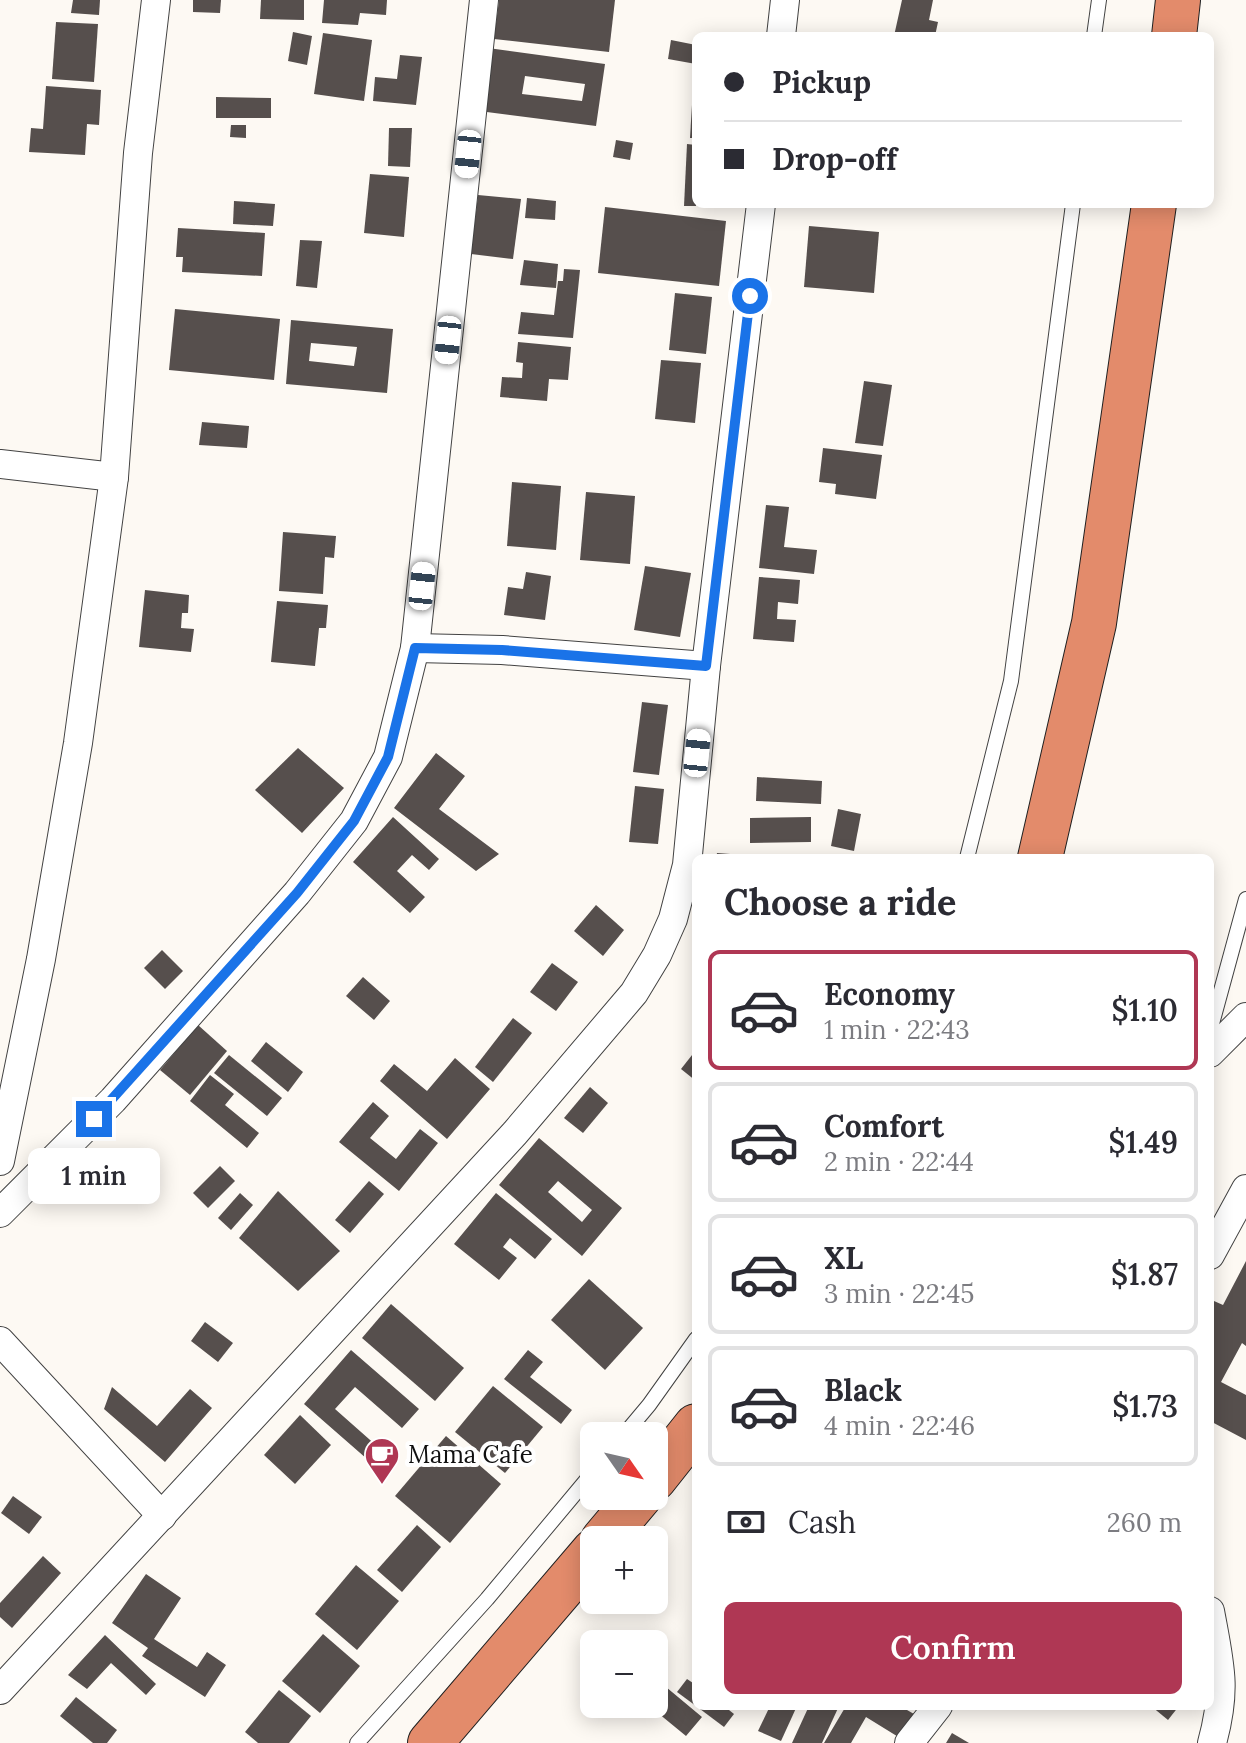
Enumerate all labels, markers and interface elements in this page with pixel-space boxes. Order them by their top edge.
text: Pickup [772,63,871,101]
car [454,129,482,179]
text: Drop-off [772,140,897,178]
route start [732,278,768,314]
car [434,315,462,365]
car [408,561,436,611]
car [683,728,711,778]
text: Choose a ride [724,879,956,925]
icon: car [728,974,800,1046]
text: Economy [824,975,955,1013]
text: $1.10 [1111,991,1178,1029]
text: 1 min · 22:43 [824,1013,970,1046]
route end [76,1101,112,1137]
icon: car [728,1106,800,1178]
text: Comfort [824,1107,944,1145]
text: $1.49 [1108,1123,1178,1161]
text: 2 min · 22:44 [824,1145,974,1178]
callout: 1 min [28,1147,160,1203]
text: 1 min [61,1159,127,1192]
icon: car [728,1238,800,1310]
text: XL [824,1239,863,1277]
text: $1.87 [1111,1255,1178,1293]
text: 3 min · 22:45 [824,1277,975,1310]
icon: car [728,1370,800,1442]
text: Black [824,1371,902,1409]
text: $1.73 [1112,1387,1178,1425]
text: 4 min · 22:46 [824,1409,975,1442]
north arrow [580,1422,668,1510]
map controls [580,1422,668,1718]
cafe icon: Mama Cafe [363,1436,401,1486]
place label: Mama Cafe [408,1439,533,1470]
icon: cash [724,1500,768,1544]
text: Cash [788,1503,856,1541]
text: 260 m [1107,1506,1182,1539]
button: + [580,1526,668,1614]
button: Confirm [724,1602,1182,1694]
button: − [580,1630,668,1718]

